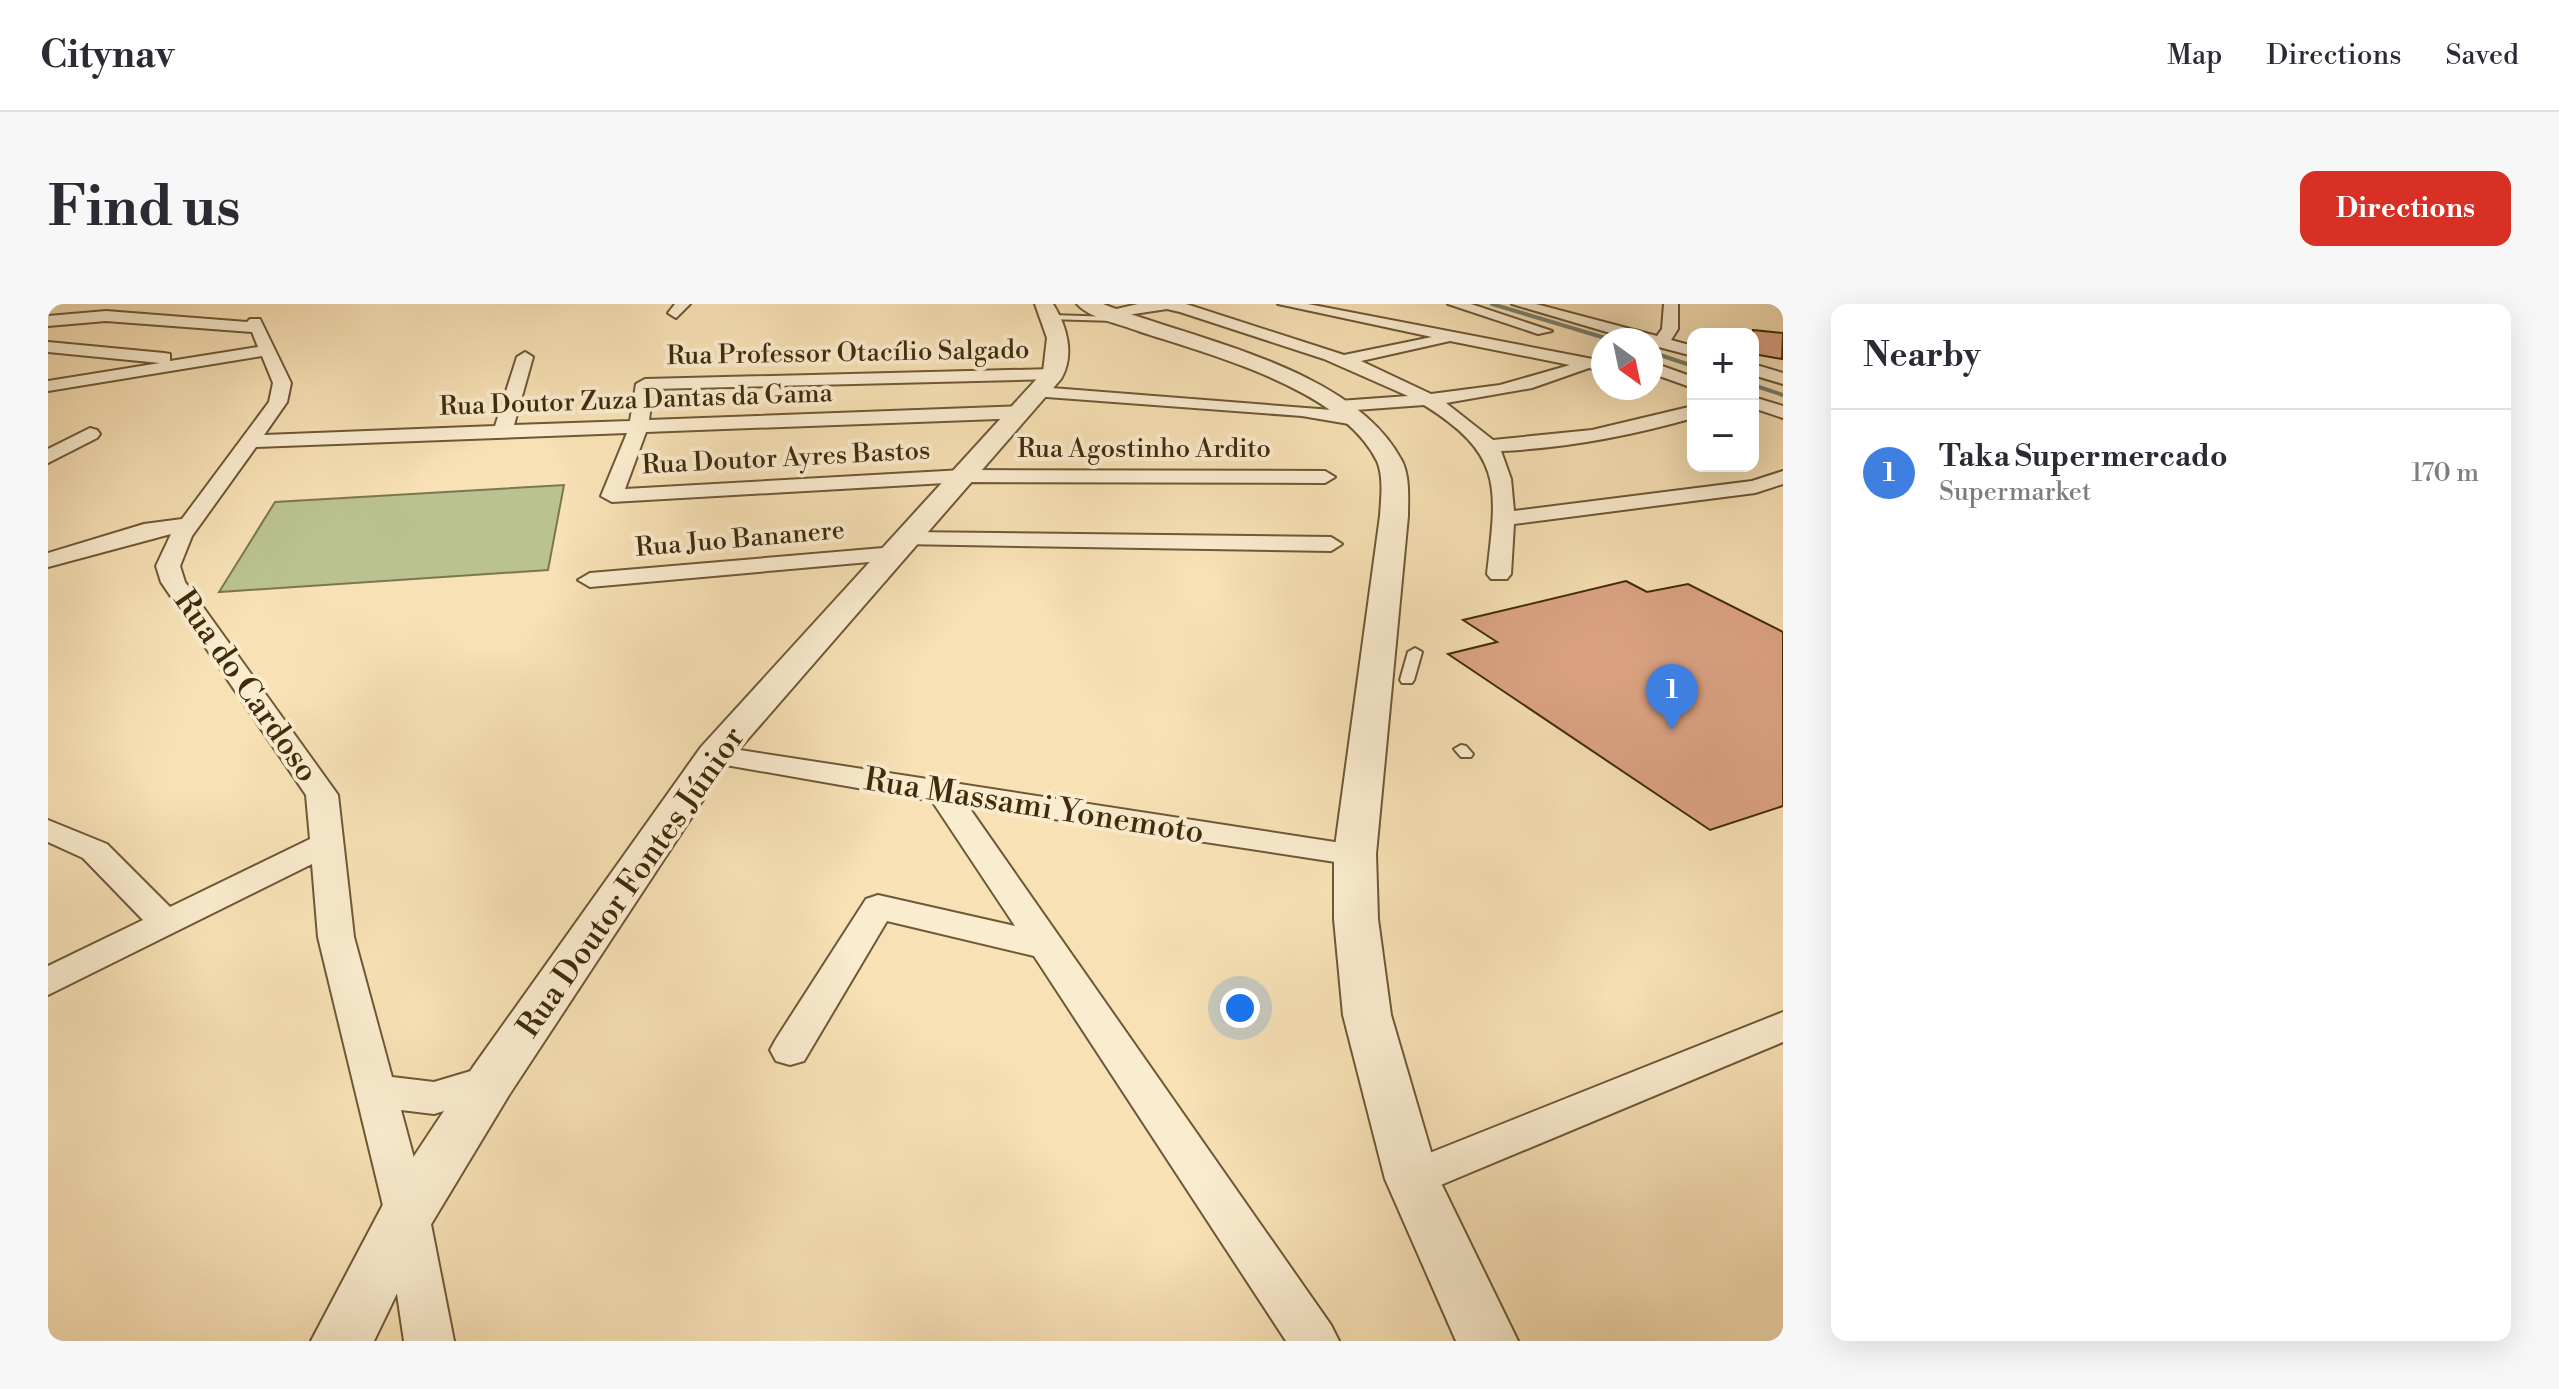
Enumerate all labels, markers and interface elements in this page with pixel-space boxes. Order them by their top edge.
text: Citynav [40,32,174,79]
text: Map [2167,38,2222,73]
text: Directions [2266,38,2401,73]
text: Saved [2445,38,2519,73]
button: Directions [2300,171,2511,246]
text: Find us [48,173,241,243]
north arrow [1591,328,1663,400]
map controls [1687,328,1759,472]
button: + [1687,328,1759,400]
street label: Rua Professor Otacílio Salgado [666,334,1030,372]
text: Nearby [1863,335,1981,377]
street label: Rua Doutor Zuza Dantas da Gama [439,377,834,423]
button: − [1687,400,1759,472]
street label: Rua Agostinho Ardito [1017,433,1271,465]
street label: Rua Doutor Ayres Bastos [641,434,931,482]
text: Taka Supermercado [1939,438,2228,476]
text: 1 [1883,457,1895,489]
text: 170 m [2411,457,2479,489]
text: Supermarket [1939,476,2091,508]
street label: Rua Juo Bananere [634,514,846,564]
street label: Rua do Cardoso [165,582,327,790]
pin: 1 [1646,664,1698,730]
street label: Rua Doutor Fontes Júnior [508,719,754,1045]
street label: Rua Massami Yonemoto [861,759,1207,853]
your location [1220,988,1260,1028]

